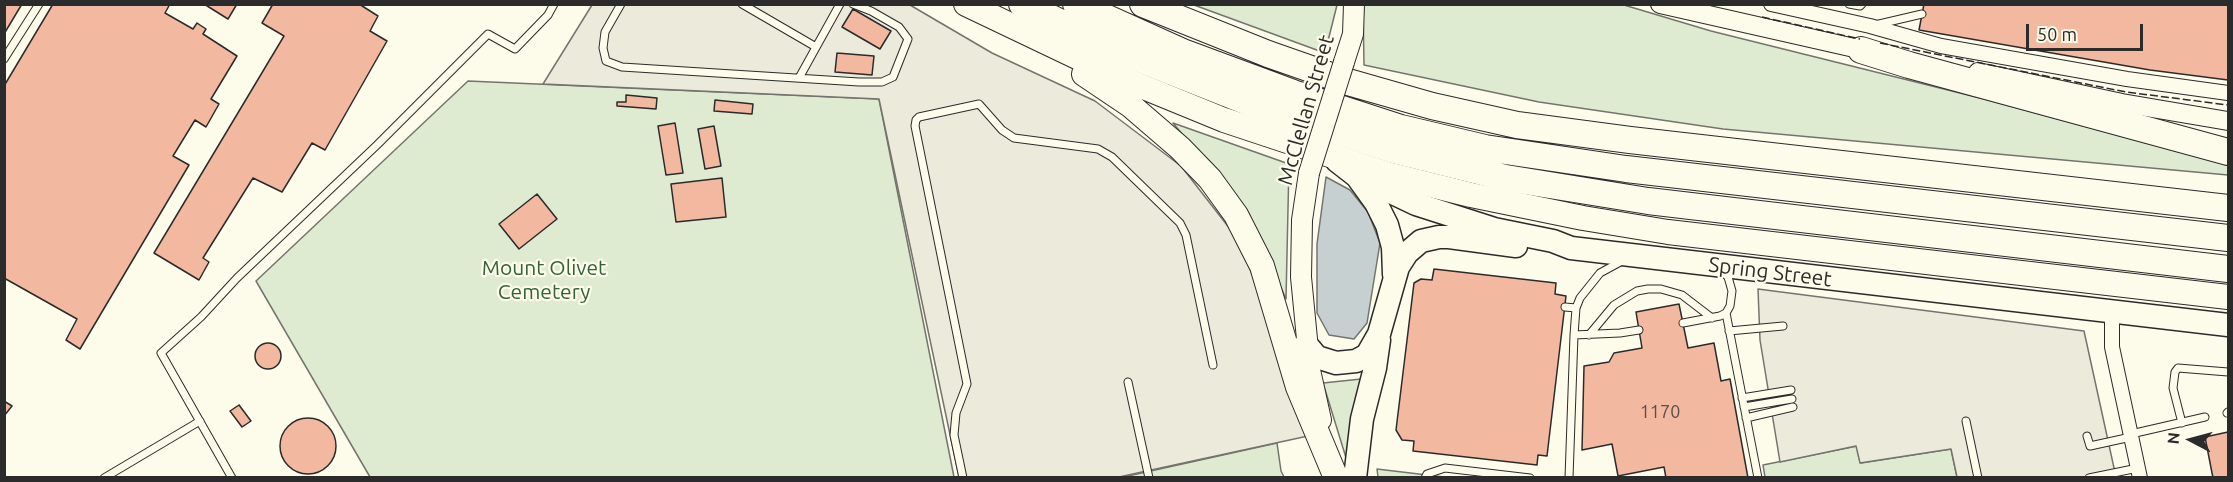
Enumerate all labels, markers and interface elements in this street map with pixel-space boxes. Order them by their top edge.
scale bar [2029,12,2146,50]
text: 50 m [2037,24,2077,44]
street label: McClellan Street [1272,32,1340,188]
street label: Spring Street [1707,252,1833,292]
park label: Mount Olivet Cemetery [482,255,606,305]
house number: 1170 [1640,401,1680,423]
north arrow [2161,410,2221,470]
text: N [2164,431,2183,445]

